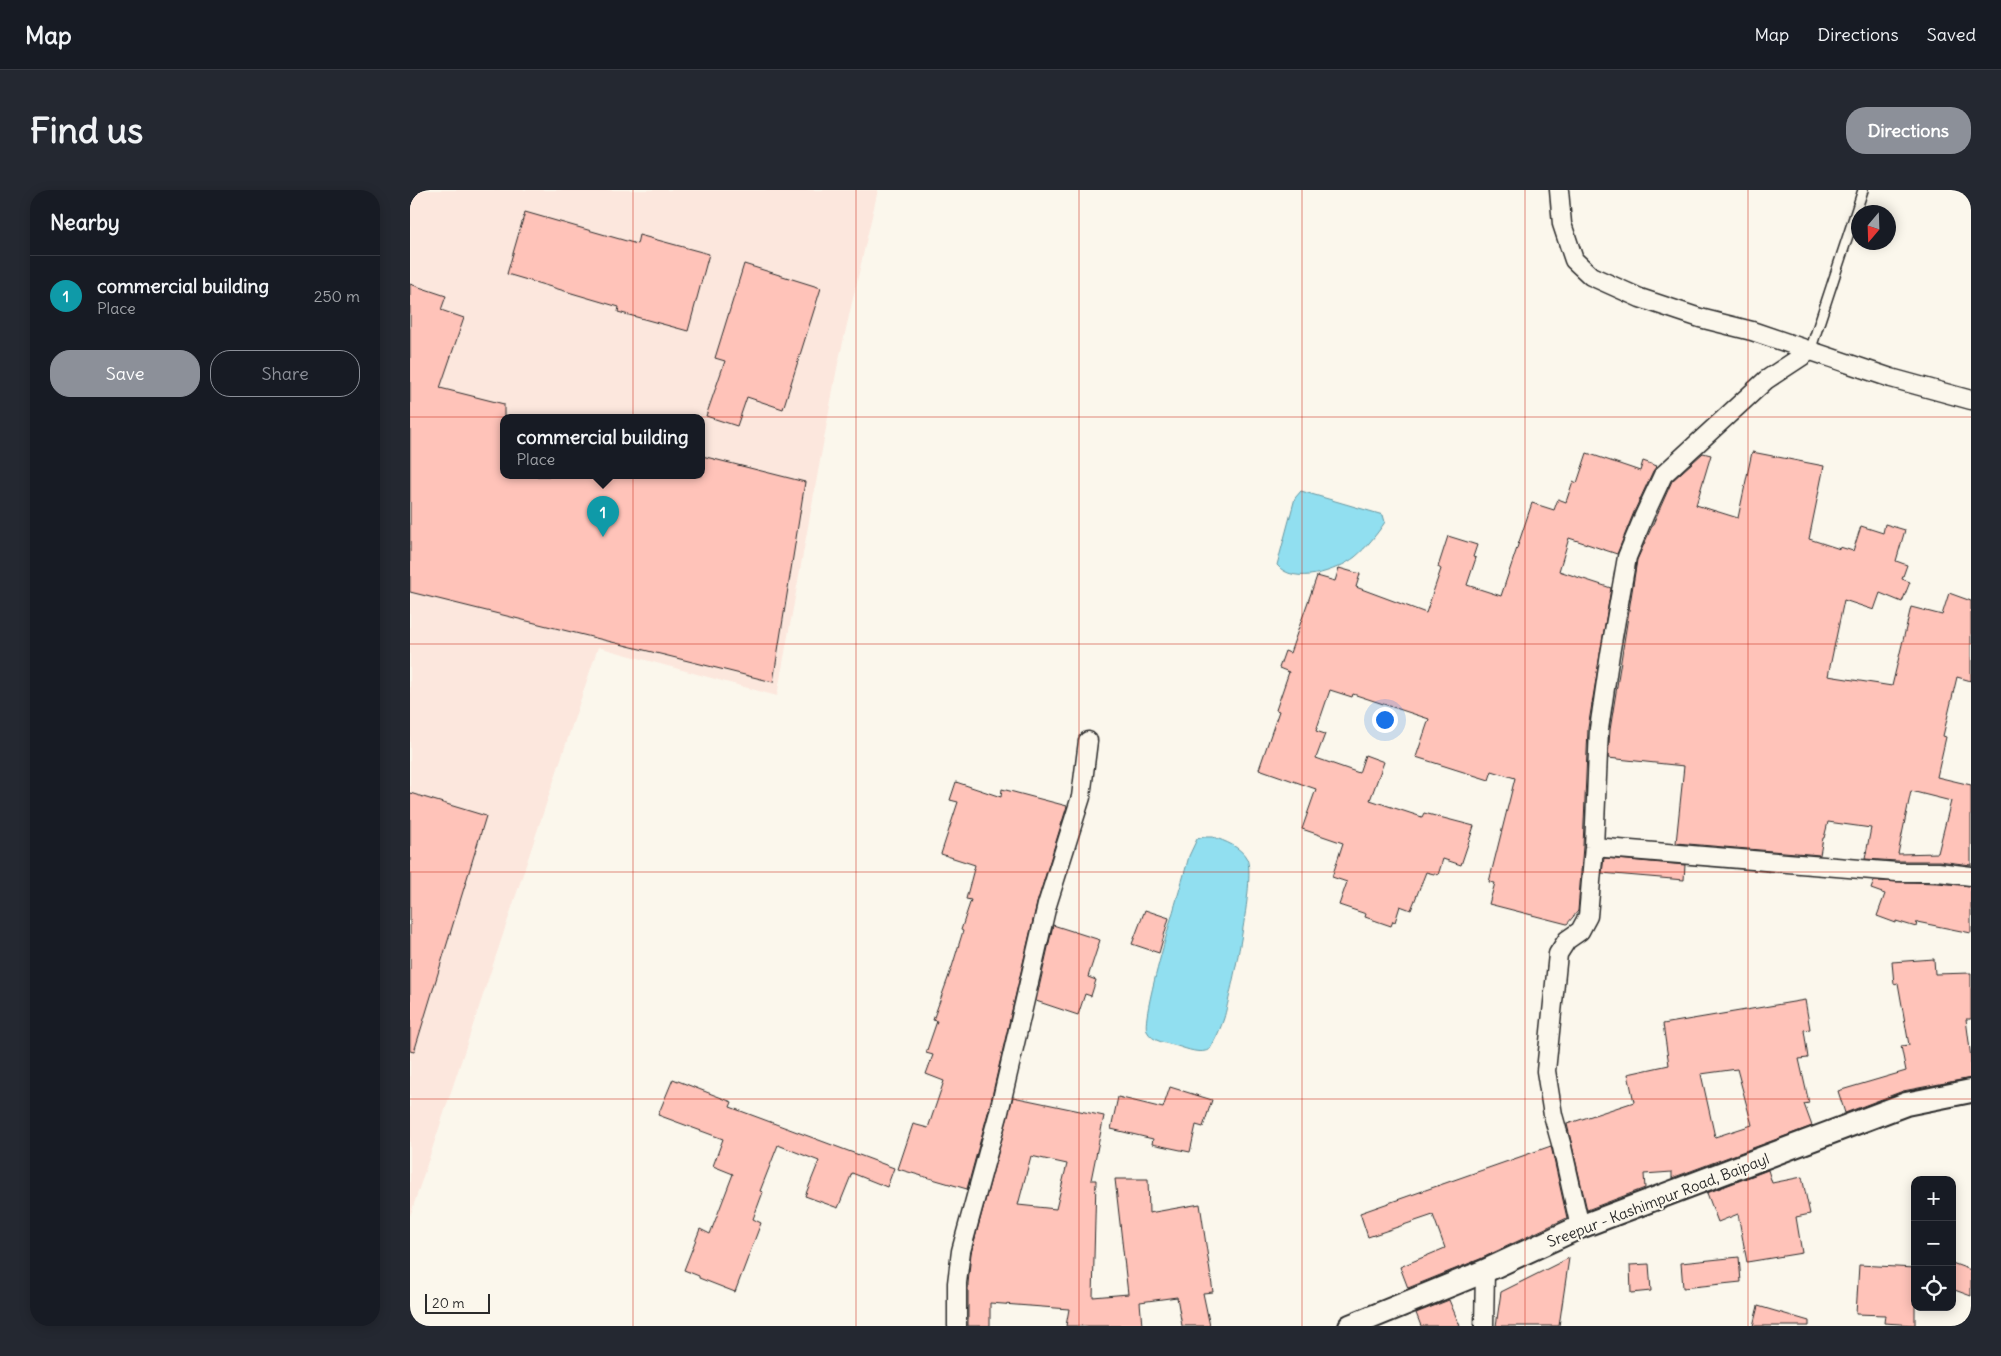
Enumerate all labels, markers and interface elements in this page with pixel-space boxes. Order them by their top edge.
text: Map [25,20,72,50]
text: Map [1754,23,1789,46]
text: Directions [1817,23,1899,46]
text: Saved [1927,23,1976,46]
button: Directions [1846,107,1971,154]
text: Find us [30,108,143,152]
north arrow [1851,205,1896,250]
text: Nearby [50,209,120,236]
text: commercial building [97,274,269,298]
text: 1 [63,286,69,306]
text: 250 m [314,286,360,306]
text: Place [97,298,136,318]
button: Save [50,350,200,397]
button: Share [210,350,360,397]
popup [500,414,705,479]
text: commercial building [516,425,689,449]
text: Place [516,449,555,469]
pin: 1 [587,496,619,537]
your location [1372,707,1398,733]
street label: Sreepur - Kashimpur Road, Baipayl [1544,1149,1772,1251]
map controls [1911,1176,1956,1311]
button: + [1911,1176,1956,1221]
button: − [1911,1221,1956,1266]
button: locate [1911,1266,1956,1311]
scale bar [425,1291,490,1314]
text: 20 m [432,1294,465,1312]

